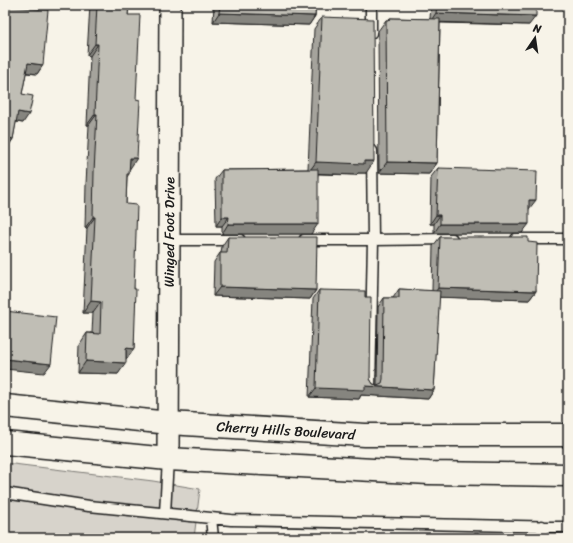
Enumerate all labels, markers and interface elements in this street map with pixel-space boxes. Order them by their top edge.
north arrow [515,18,555,58]
text: N [530,18,543,39]
street label: Winged Foot Drive [157,177,182,287]
street label: Cherry Hills Boulevard [216,414,358,447]

